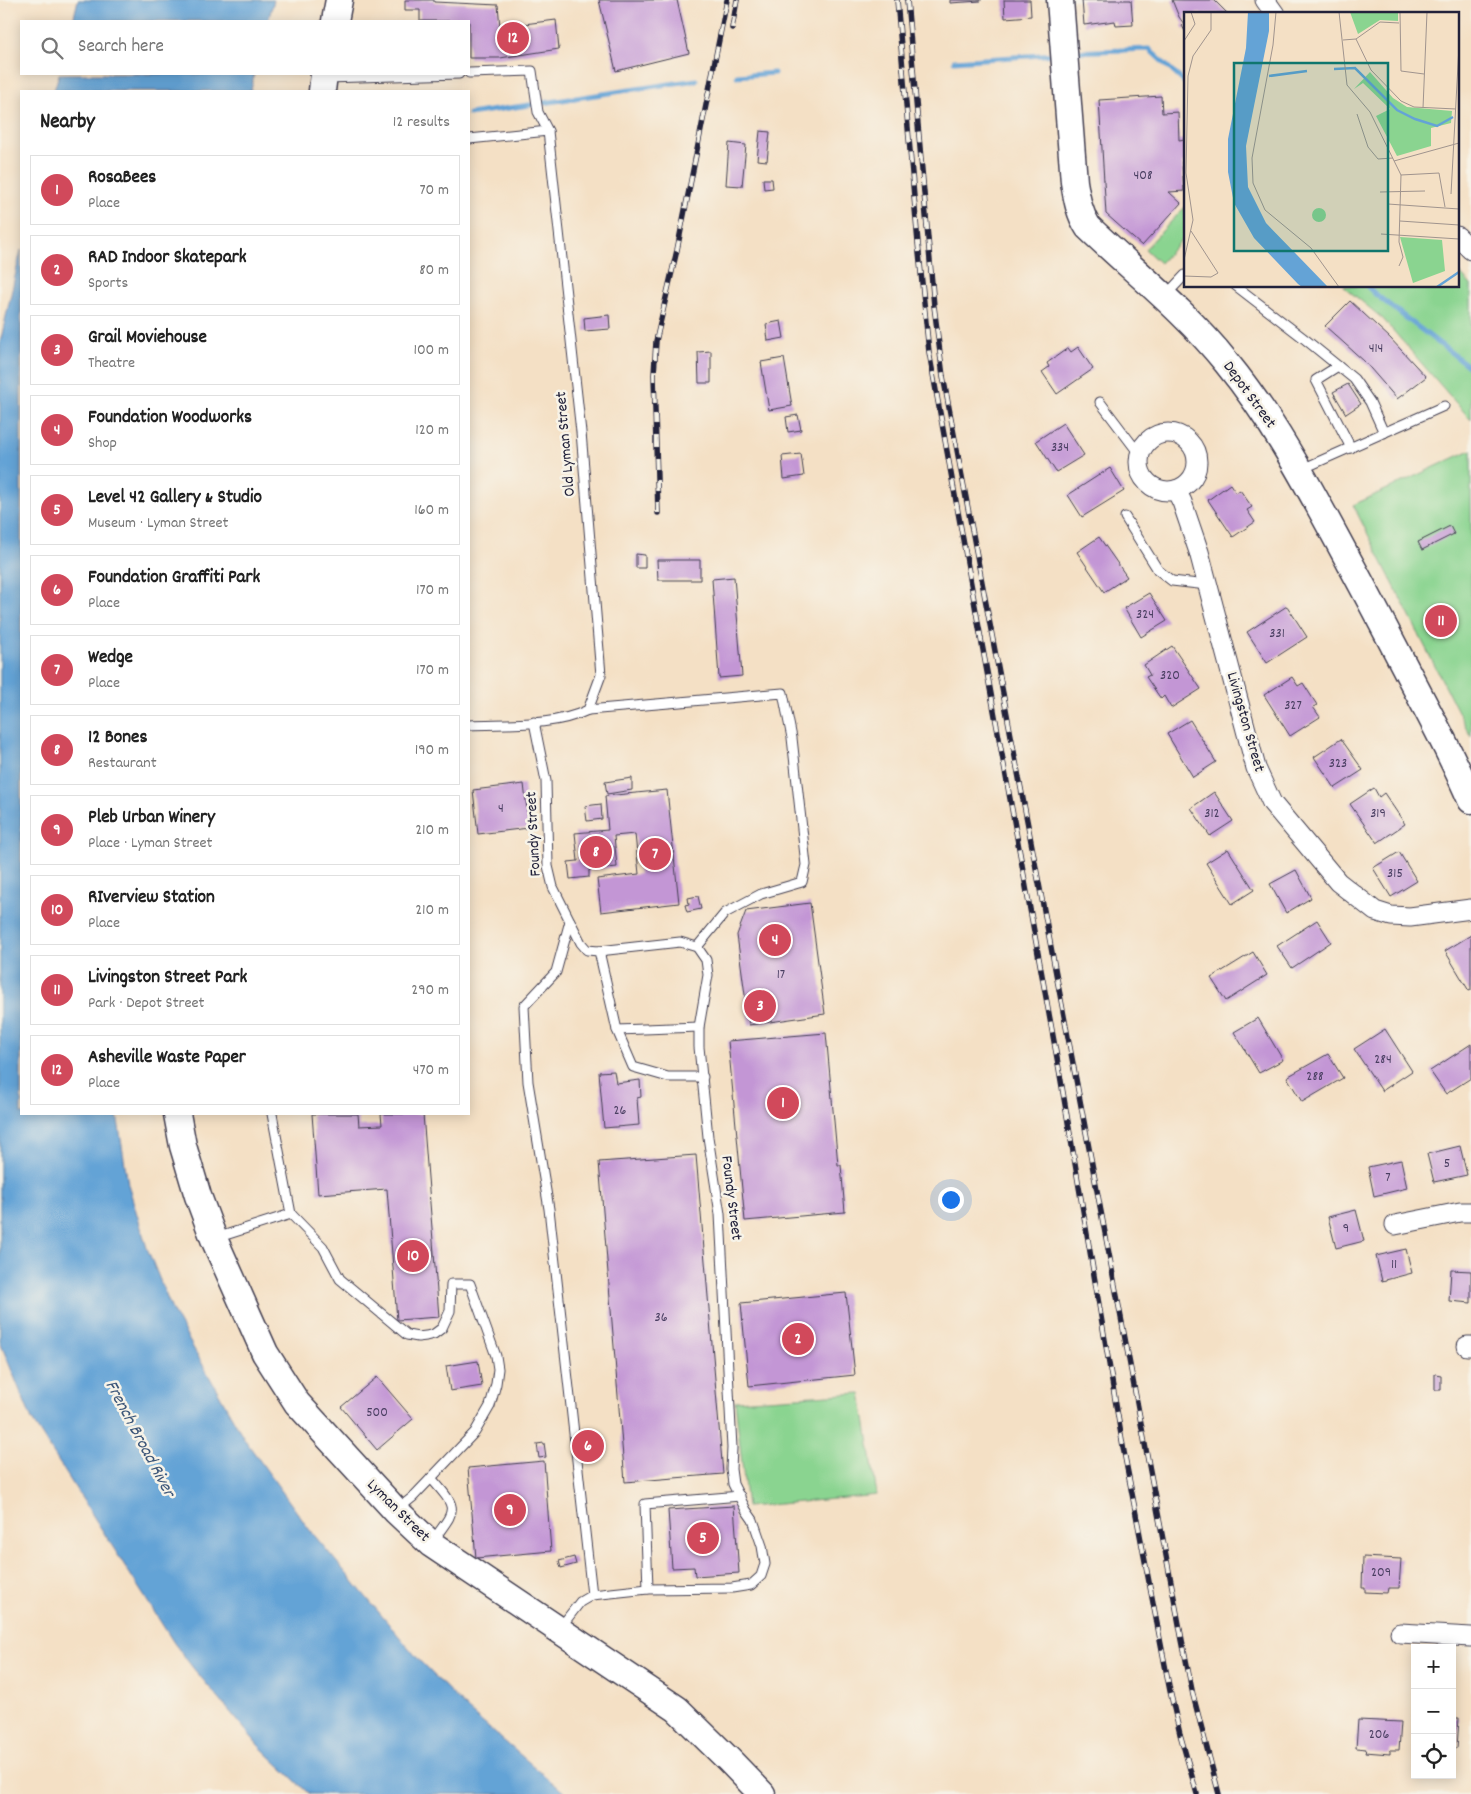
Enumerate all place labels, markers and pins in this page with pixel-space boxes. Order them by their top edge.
pin: 12 [497,19,529,57]
pin: 11 [1425,602,1457,640]
pin: 8 [580,833,612,871]
pin: 7 [639,835,671,873]
pin: 4 [759,921,791,959]
pin: 3 [744,987,776,1025]
pin: 1 [767,1084,799,1122]
pin: 10 [397,1237,429,1275]
pin: 2 [782,1320,814,1358]
pin: 6 [572,1427,604,1465]
pin: 9 [494,1491,526,1529]
pin: 5 [687,1519,719,1557]

